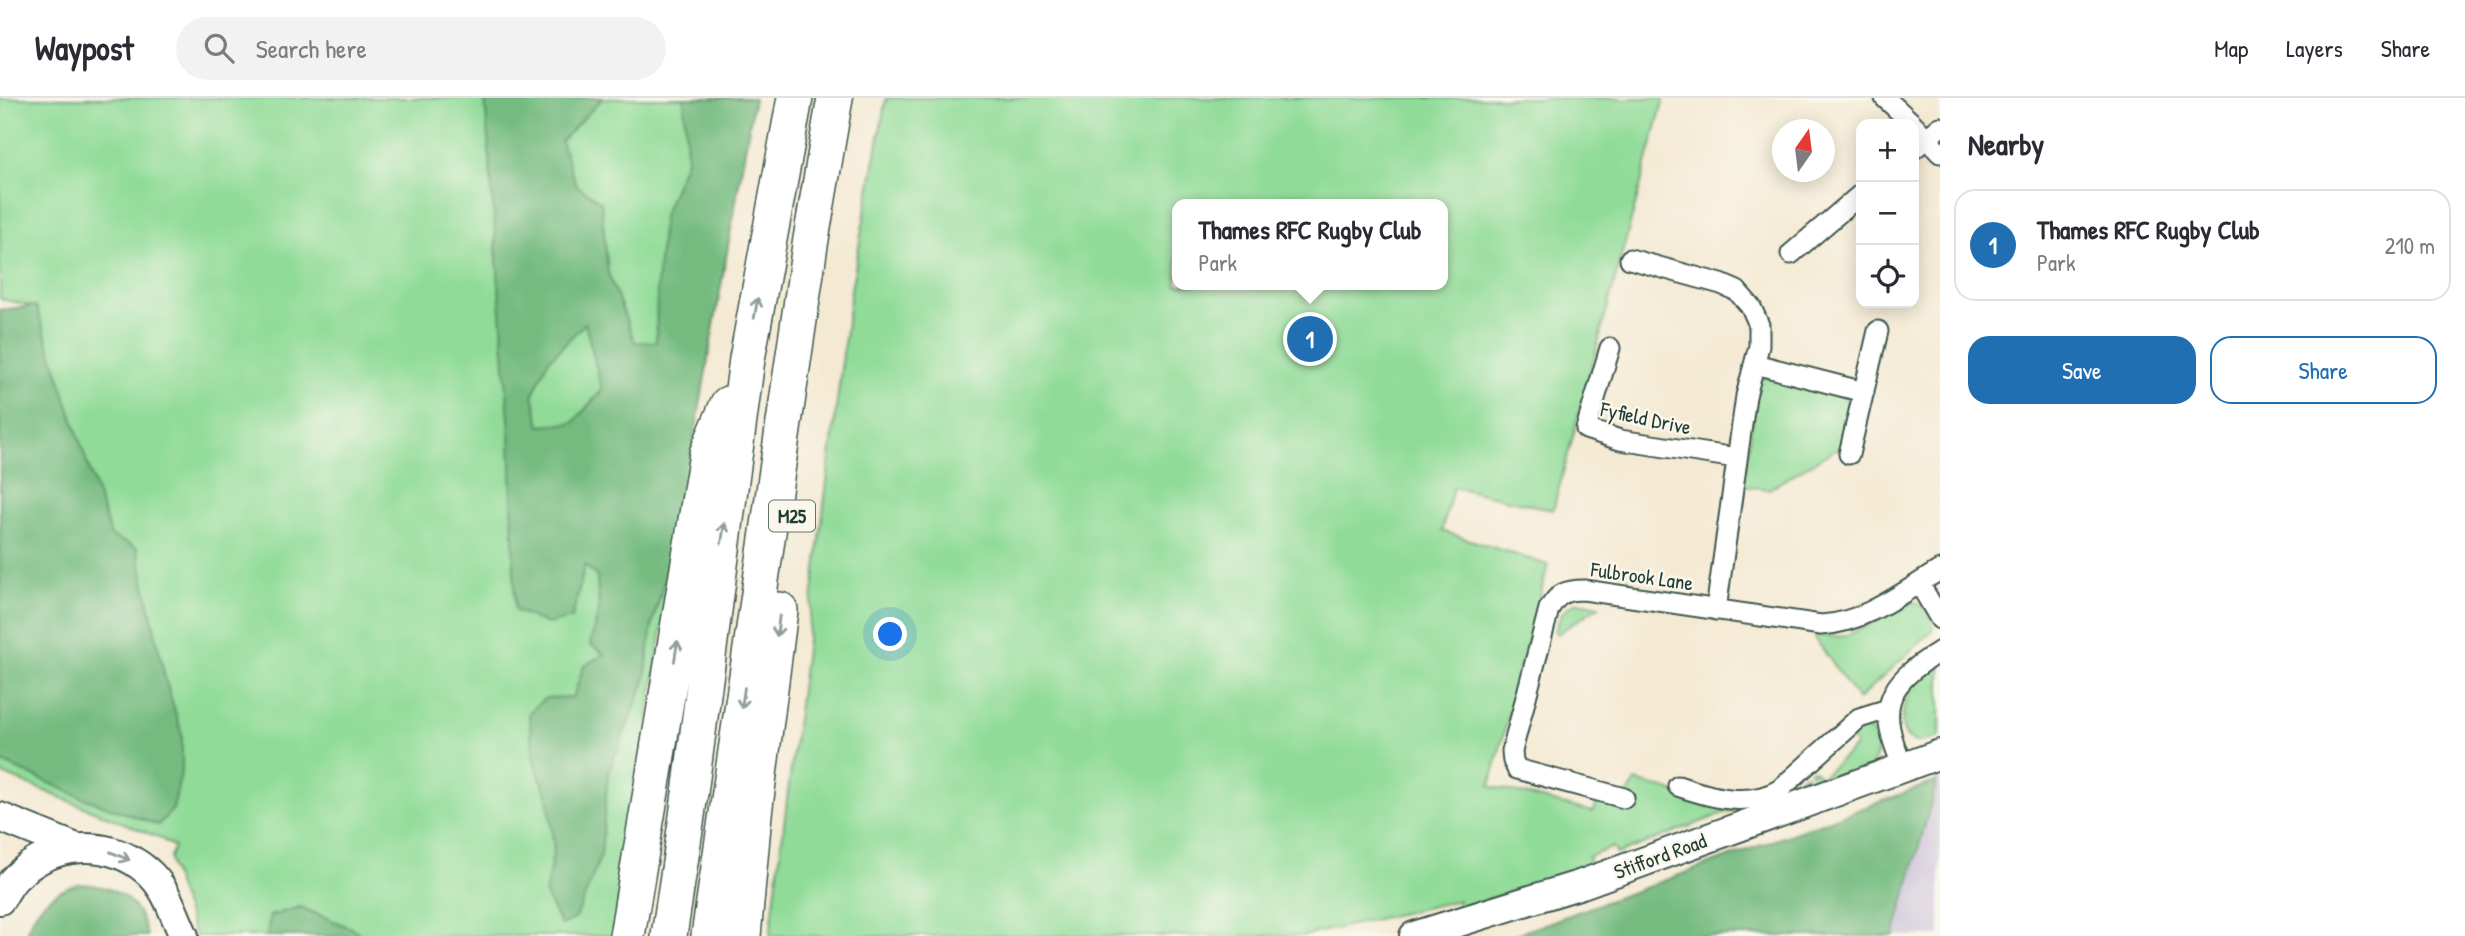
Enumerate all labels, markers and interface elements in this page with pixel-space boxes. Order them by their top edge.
search box [176,17,666,80]
text: Waypost [35,26,134,70]
icon: search [200,29,238,67]
text: Search here [256,31,367,66]
text: Map [2214,32,2248,64]
text: Layers [2286,32,2343,64]
text: Share [2381,32,2430,64]
north arrow [1772,119,1835,182]
map controls [1856,119,1919,308]
button: + [1856,119,1919,182]
text: Nearby [1968,124,2044,164]
button: − [1856,182,1919,245]
popup [1172,199,1448,290]
text: Thames RFC Rugby Club [1199,212,1421,247]
text: Thames RFC Rugby Club [2037,212,2260,247]
text: 1 [1989,230,1997,261]
text: 210 m [2385,230,2435,261]
button: locate [1856,245,1919,308]
text: Park [1199,247,1237,278]
text: Park [2037,247,2075,278]
one-way arrow [750,297,764,320]
pin: 1 [1287,313,1333,365]
button: Save [1968,336,2196,404]
button: Share [2210,336,2437,404]
street label: Fyfield Drive [1597,394,1694,442]
road number: M25 [769,500,815,532]
one-way arrow [717,522,730,544]
street label: Fulbrook Lane [1588,554,1695,598]
one-way arrow [772,614,785,637]
your location [873,617,907,651]
one-way arrow [670,640,683,663]
one-way arrow [737,686,750,709]
street label: Stifford Road [1610,826,1710,886]
one-way arrow [109,850,130,863]

